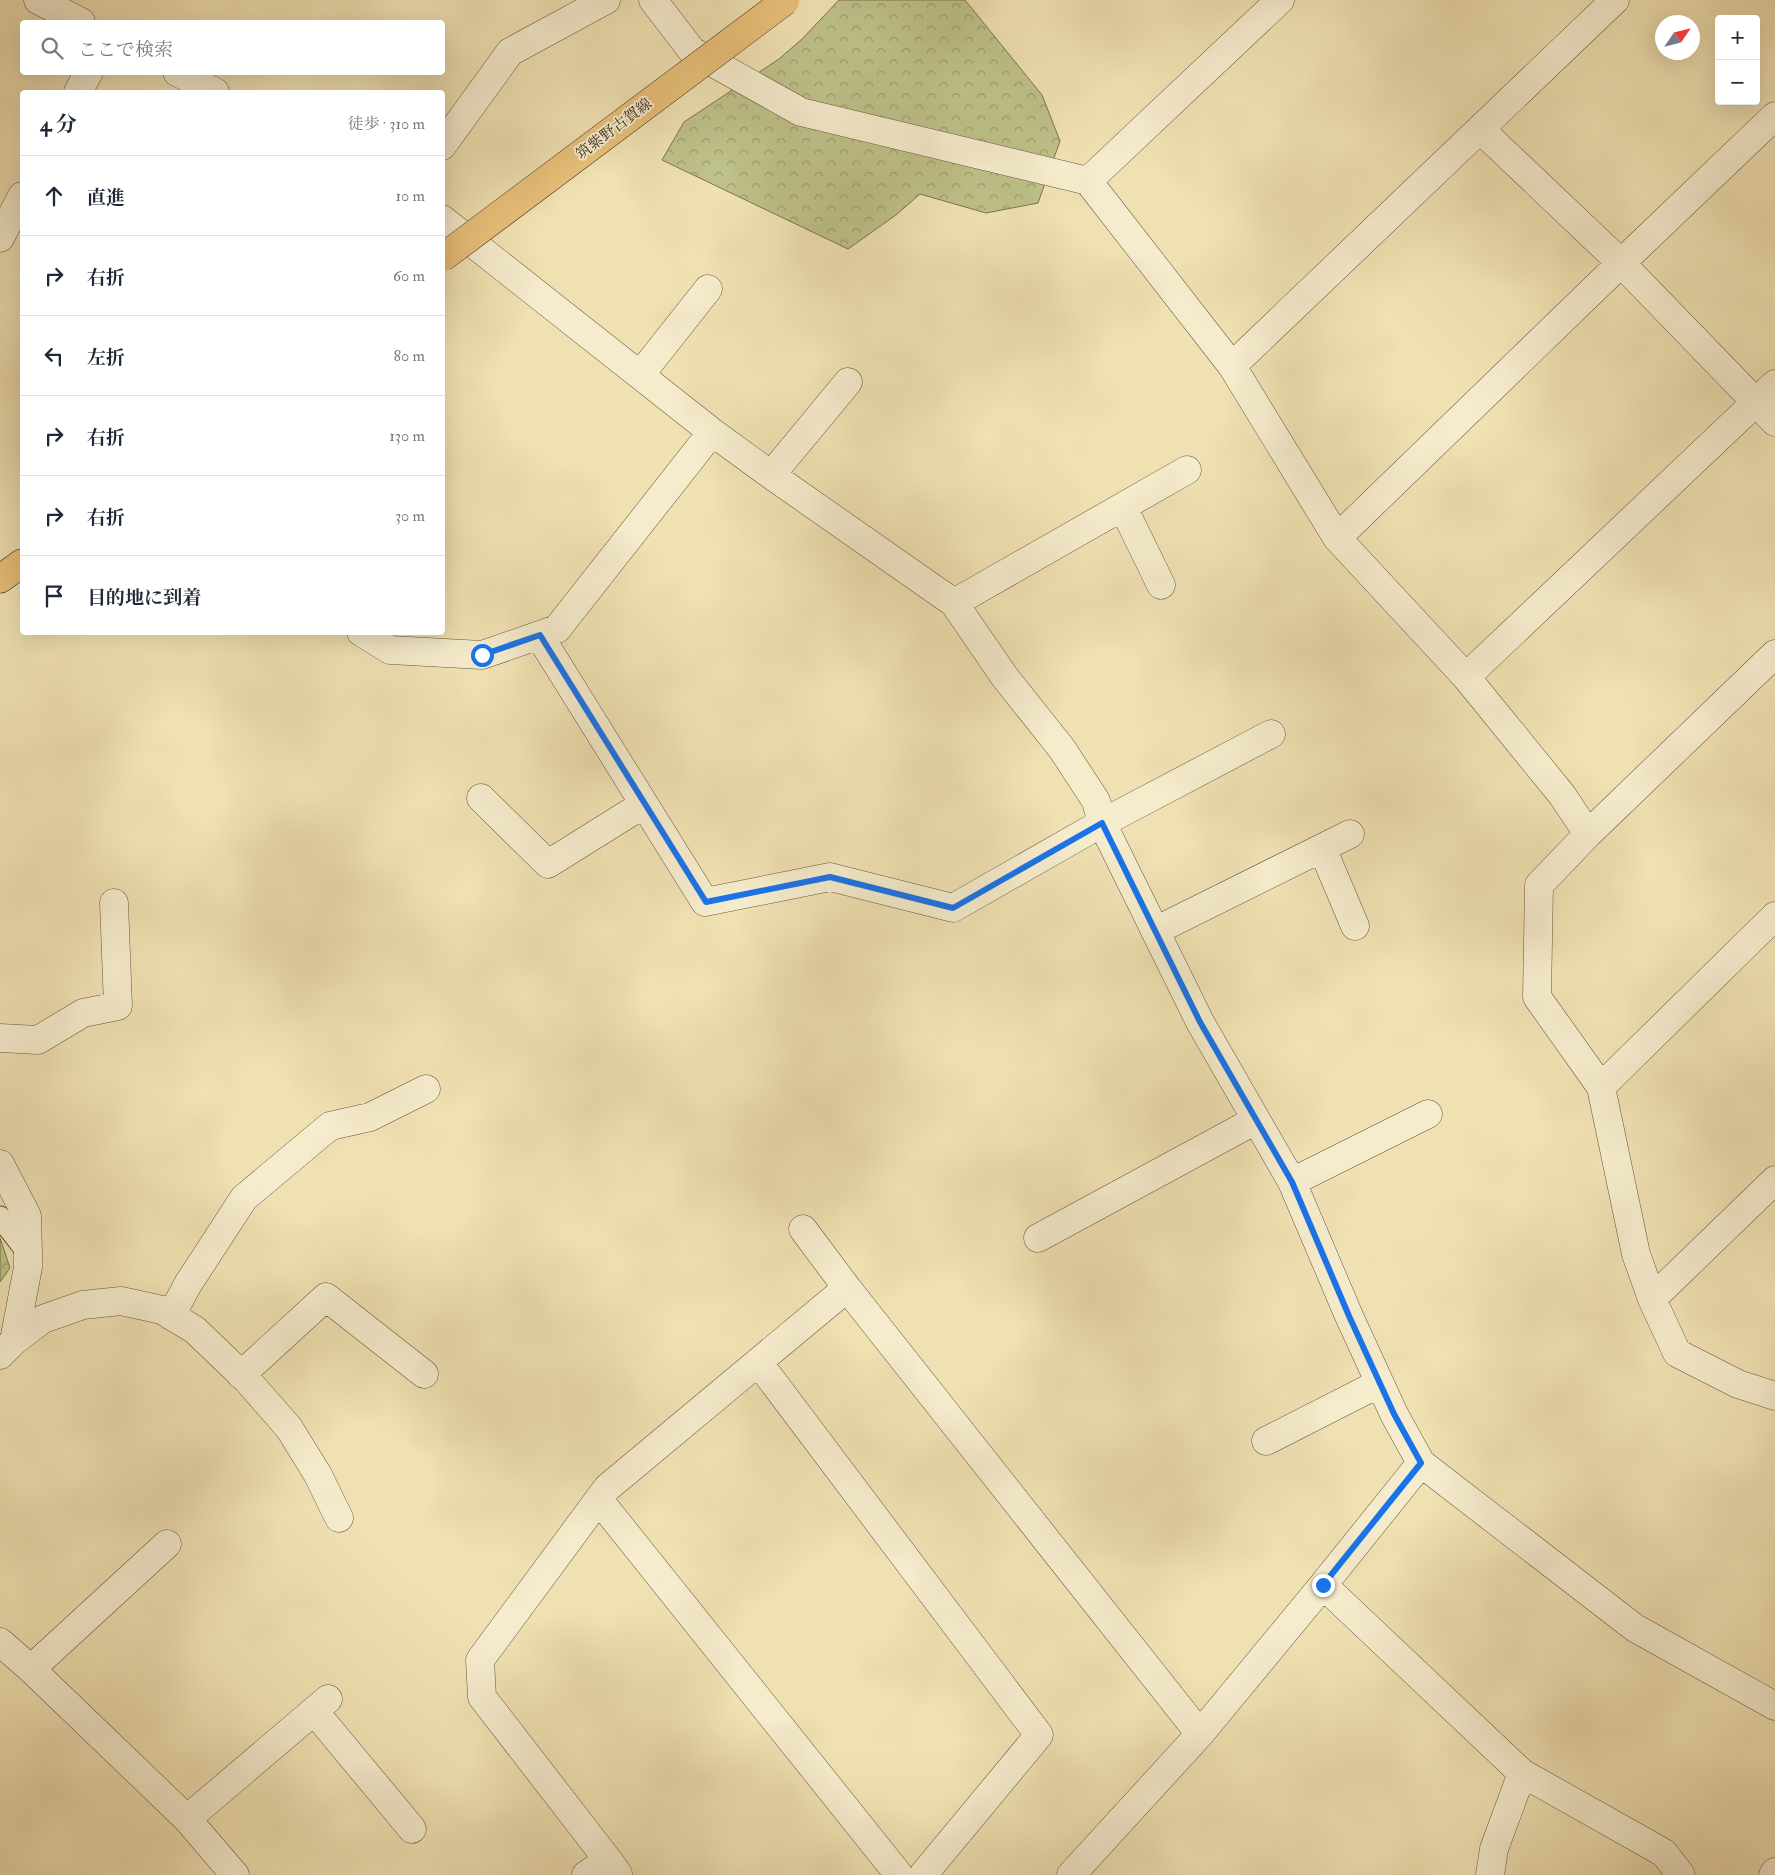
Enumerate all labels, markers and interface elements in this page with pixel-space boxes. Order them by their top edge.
north arrow [1655,15,1700,60]
map controls [1715,15,1760,105]
button: + [1715,15,1760,60]
search box [20,20,445,75]
icon: search [38,34,66,62]
text: ここで検索 [78,38,173,62]
button: − [1715,60,1760,105]
street label: 筑紫野古賀線 [572,94,656,164]
text: 4 分 [40,111,77,138]
text: 徒歩 · 310 m [347,114,425,134]
icon: ahead [40,182,68,210]
text: 直進 [87,186,125,210]
text: 10 m [395,186,425,206]
icon: right [40,262,68,290]
text: 右折 [87,266,125,290]
text: 60 m [393,266,425,286]
icon: left [40,342,68,370]
text: 左折 [87,346,125,370]
text: 80 m [394,346,425,366]
icon: right [40,422,68,450]
text: 右折 [87,426,125,450]
text: 130 m [389,426,425,446]
icon: right [40,502,68,530]
text: 右折 [87,506,125,530]
text: 30 m [395,506,425,526]
icon: arrive [40,582,68,610]
text: 目的地に到着 [87,586,201,610]
route start [471,644,494,667]
route end [1312,1574,1335,1597]

